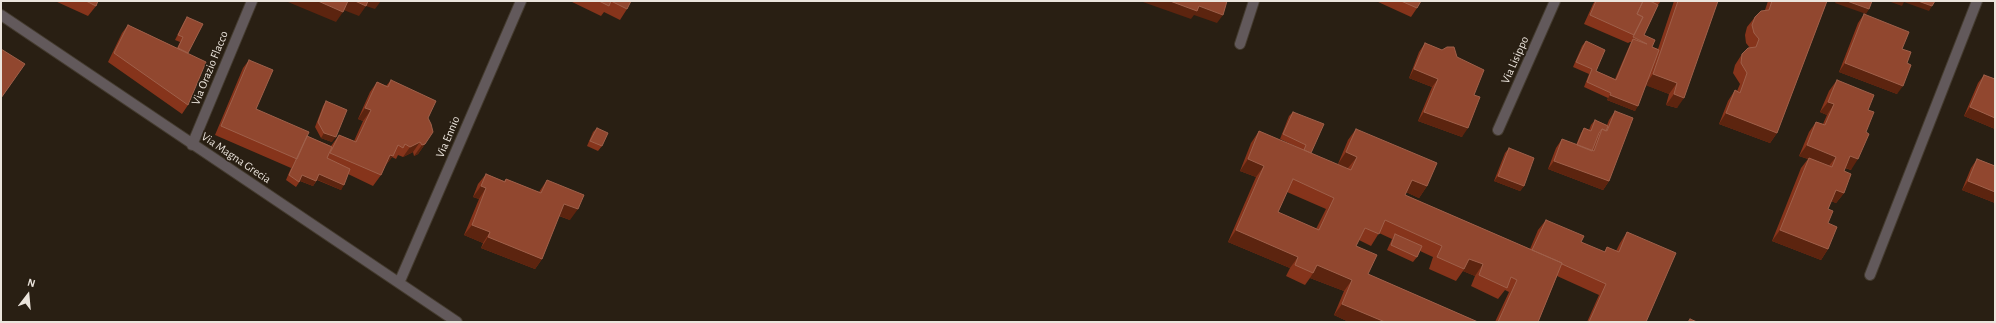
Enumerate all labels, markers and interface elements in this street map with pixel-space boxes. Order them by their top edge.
street label: Via Orazio Flacco [189,29,231,107]
street label: Via Lisippo [1498,34,1532,86]
street label: Via Ennio [433,114,463,160]
street label: Via Magna Grecia [198,129,274,187]
north arrow [8,275,48,315]
text: N [26,277,37,289]

